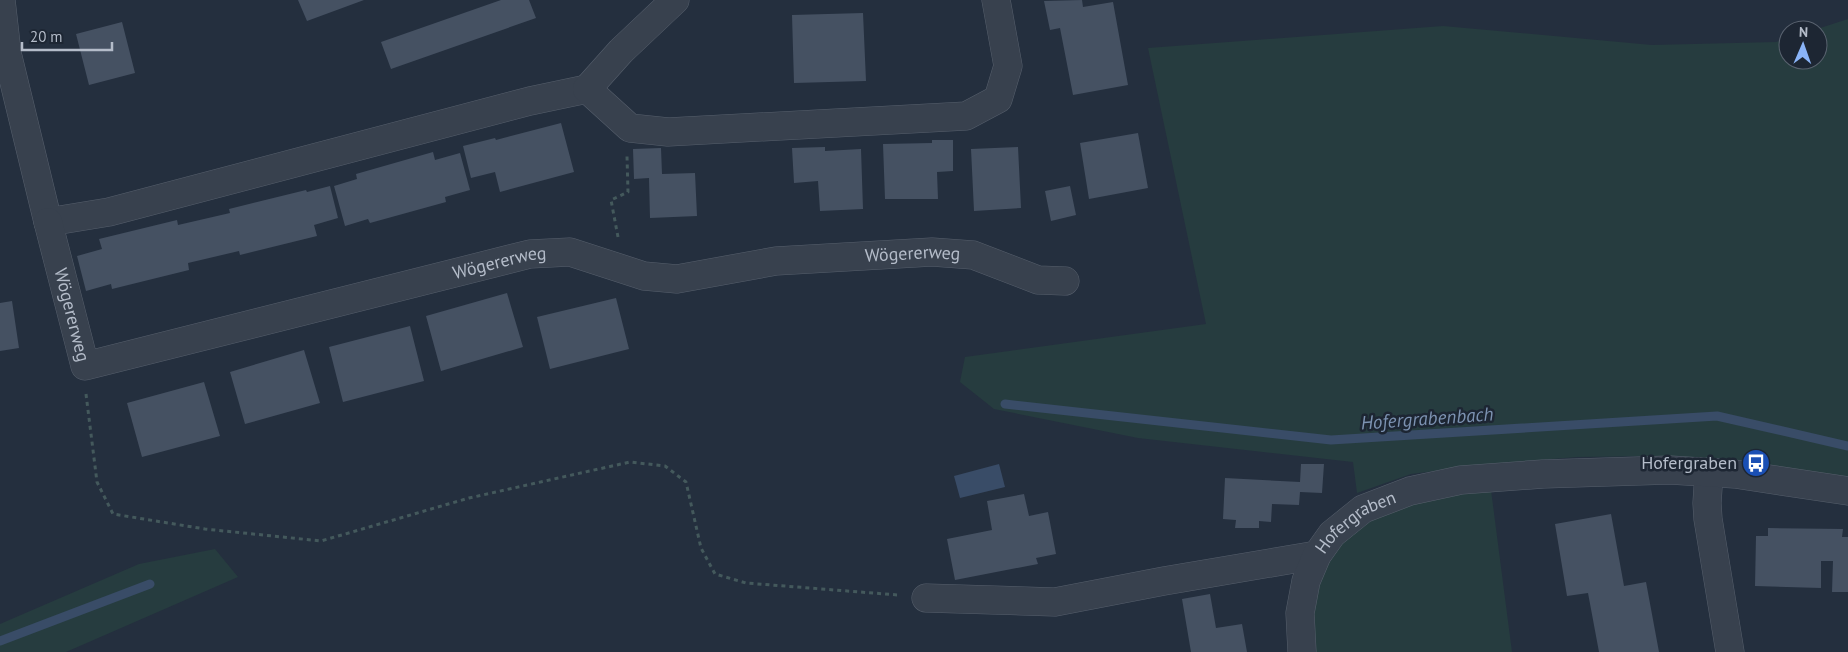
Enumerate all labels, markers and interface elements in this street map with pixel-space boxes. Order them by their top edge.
scale bar [22,20,112,52]
north arrow [1778,20,1828,70]
text: N [1799,23,1808,41]
text: 20 m [30,27,63,46]
street label: Wögererweg [864,240,961,267]
street label: Wögererweg [450,241,547,284]
street label: Wögererweg [49,266,95,364]
water label: Hofergrabenbach [1360,401,1494,435]
bus stop icon: Hofergraben [1741,448,1771,478]
place label: Hofergraben [1641,451,1737,474]
street label: Hofergraben [1310,485,1399,558]

